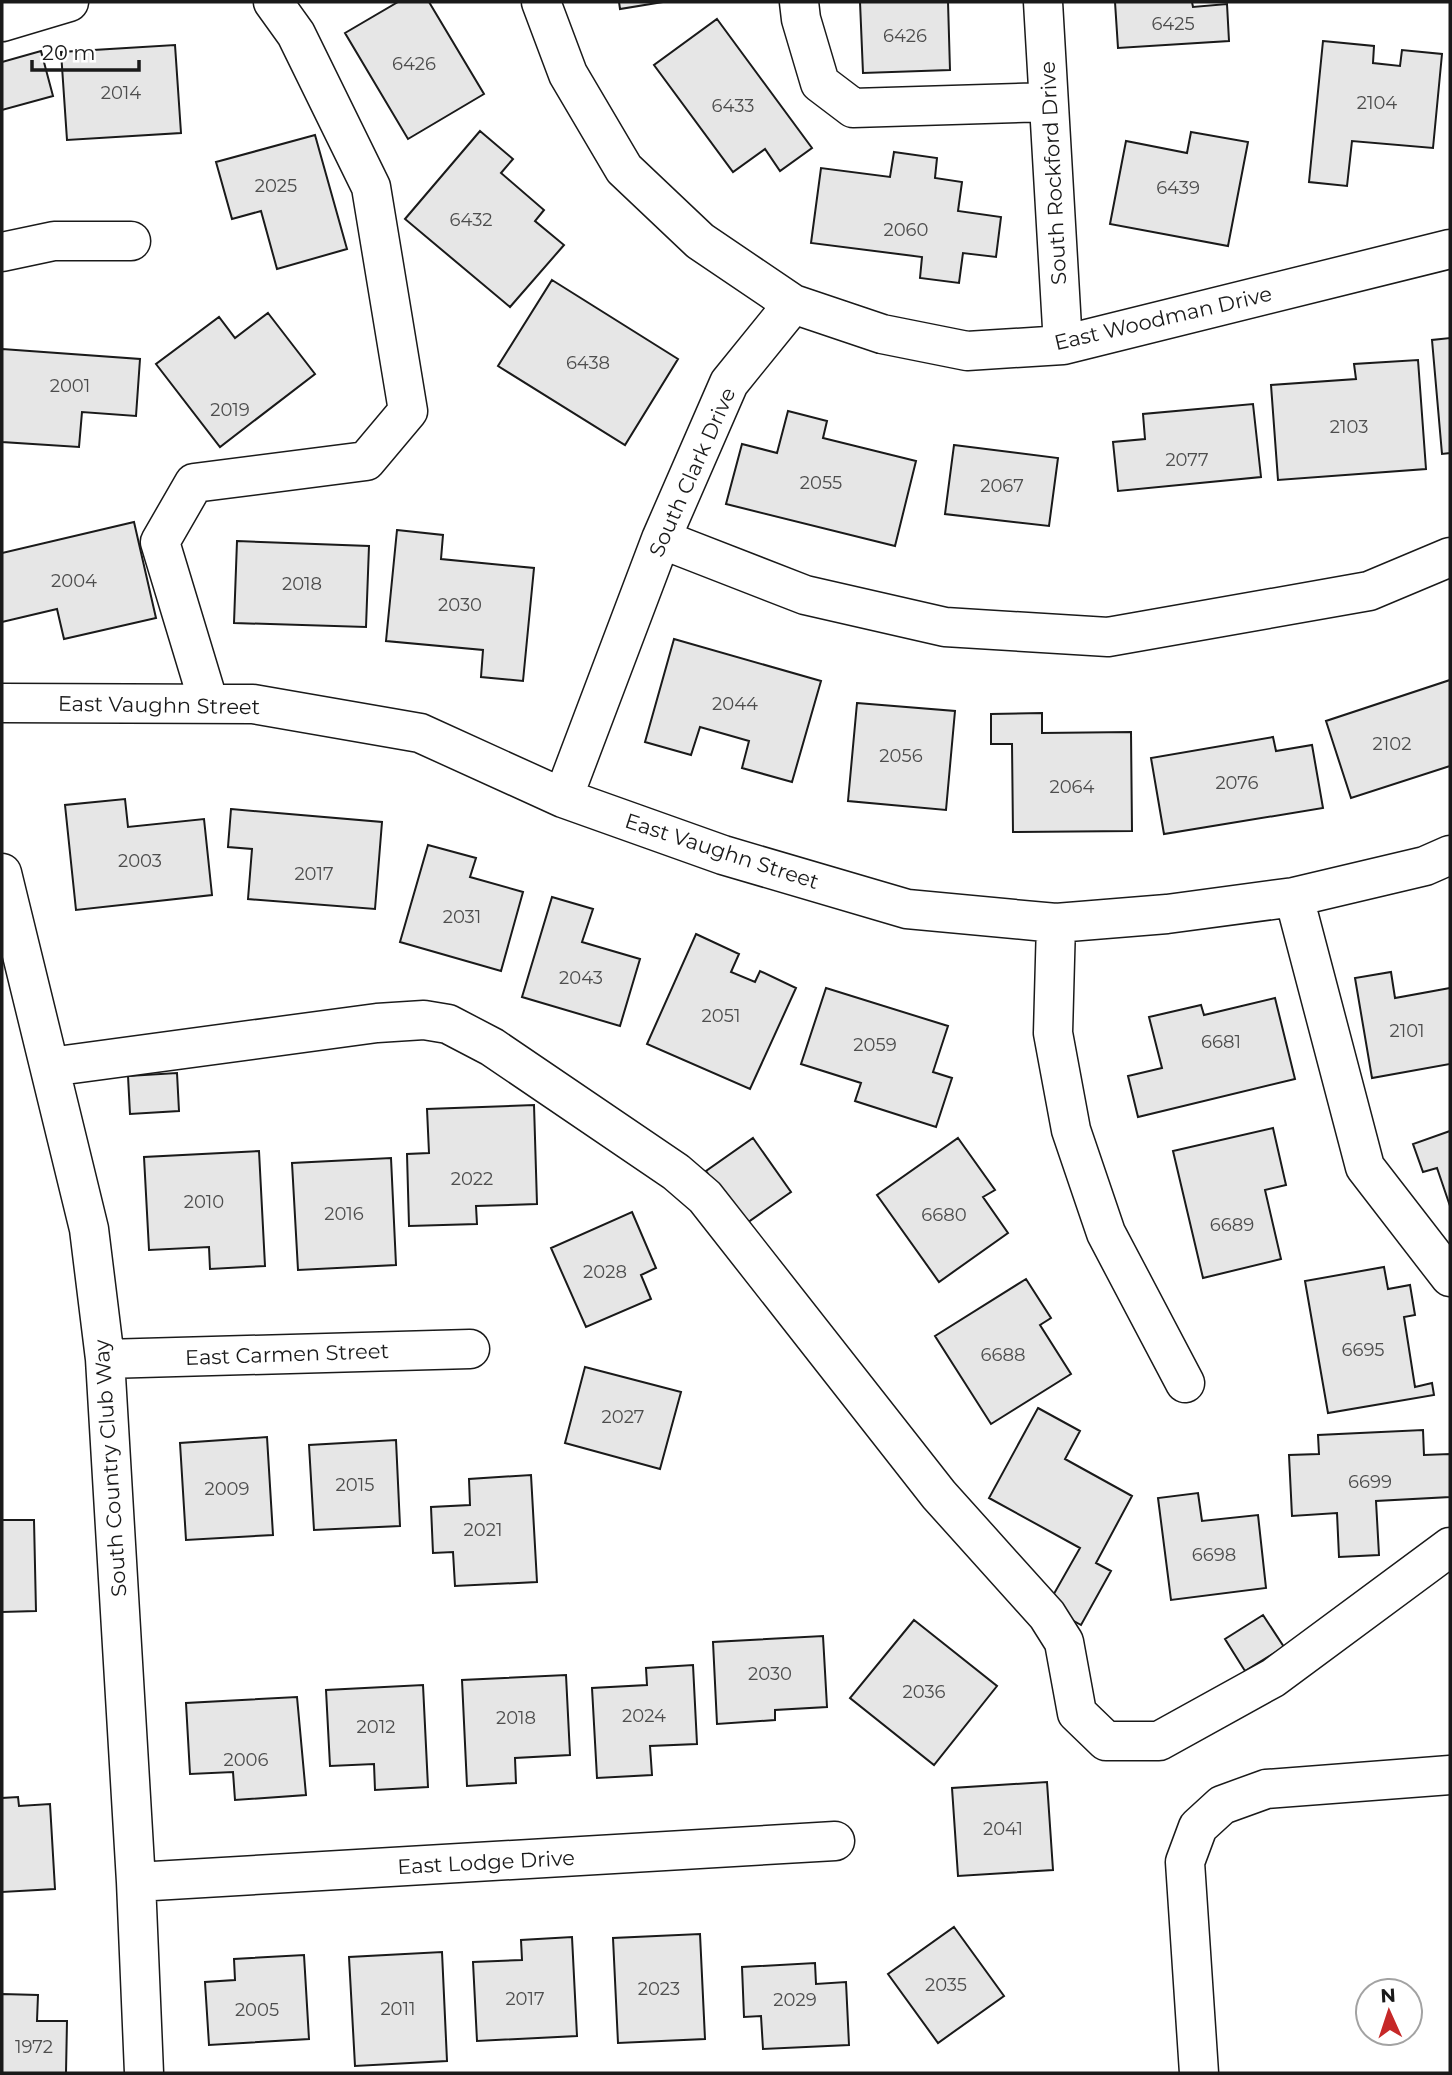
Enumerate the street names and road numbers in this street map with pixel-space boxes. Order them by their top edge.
street label: South Rockford Drive [1035,61,1071,285]
street label: East Woodman Drive [1052,281,1274,355]
street label: South Clark Drive [643,383,741,561]
street label: East Vaughn Street [58,691,260,719]
street label: East Vaughn Street [622,808,822,894]
street label: South Country Club Way [88,1338,131,1598]
street label: East Carmen Street [185,1338,389,1370]
street label: East Lodge Drive [397,1845,575,1879]

